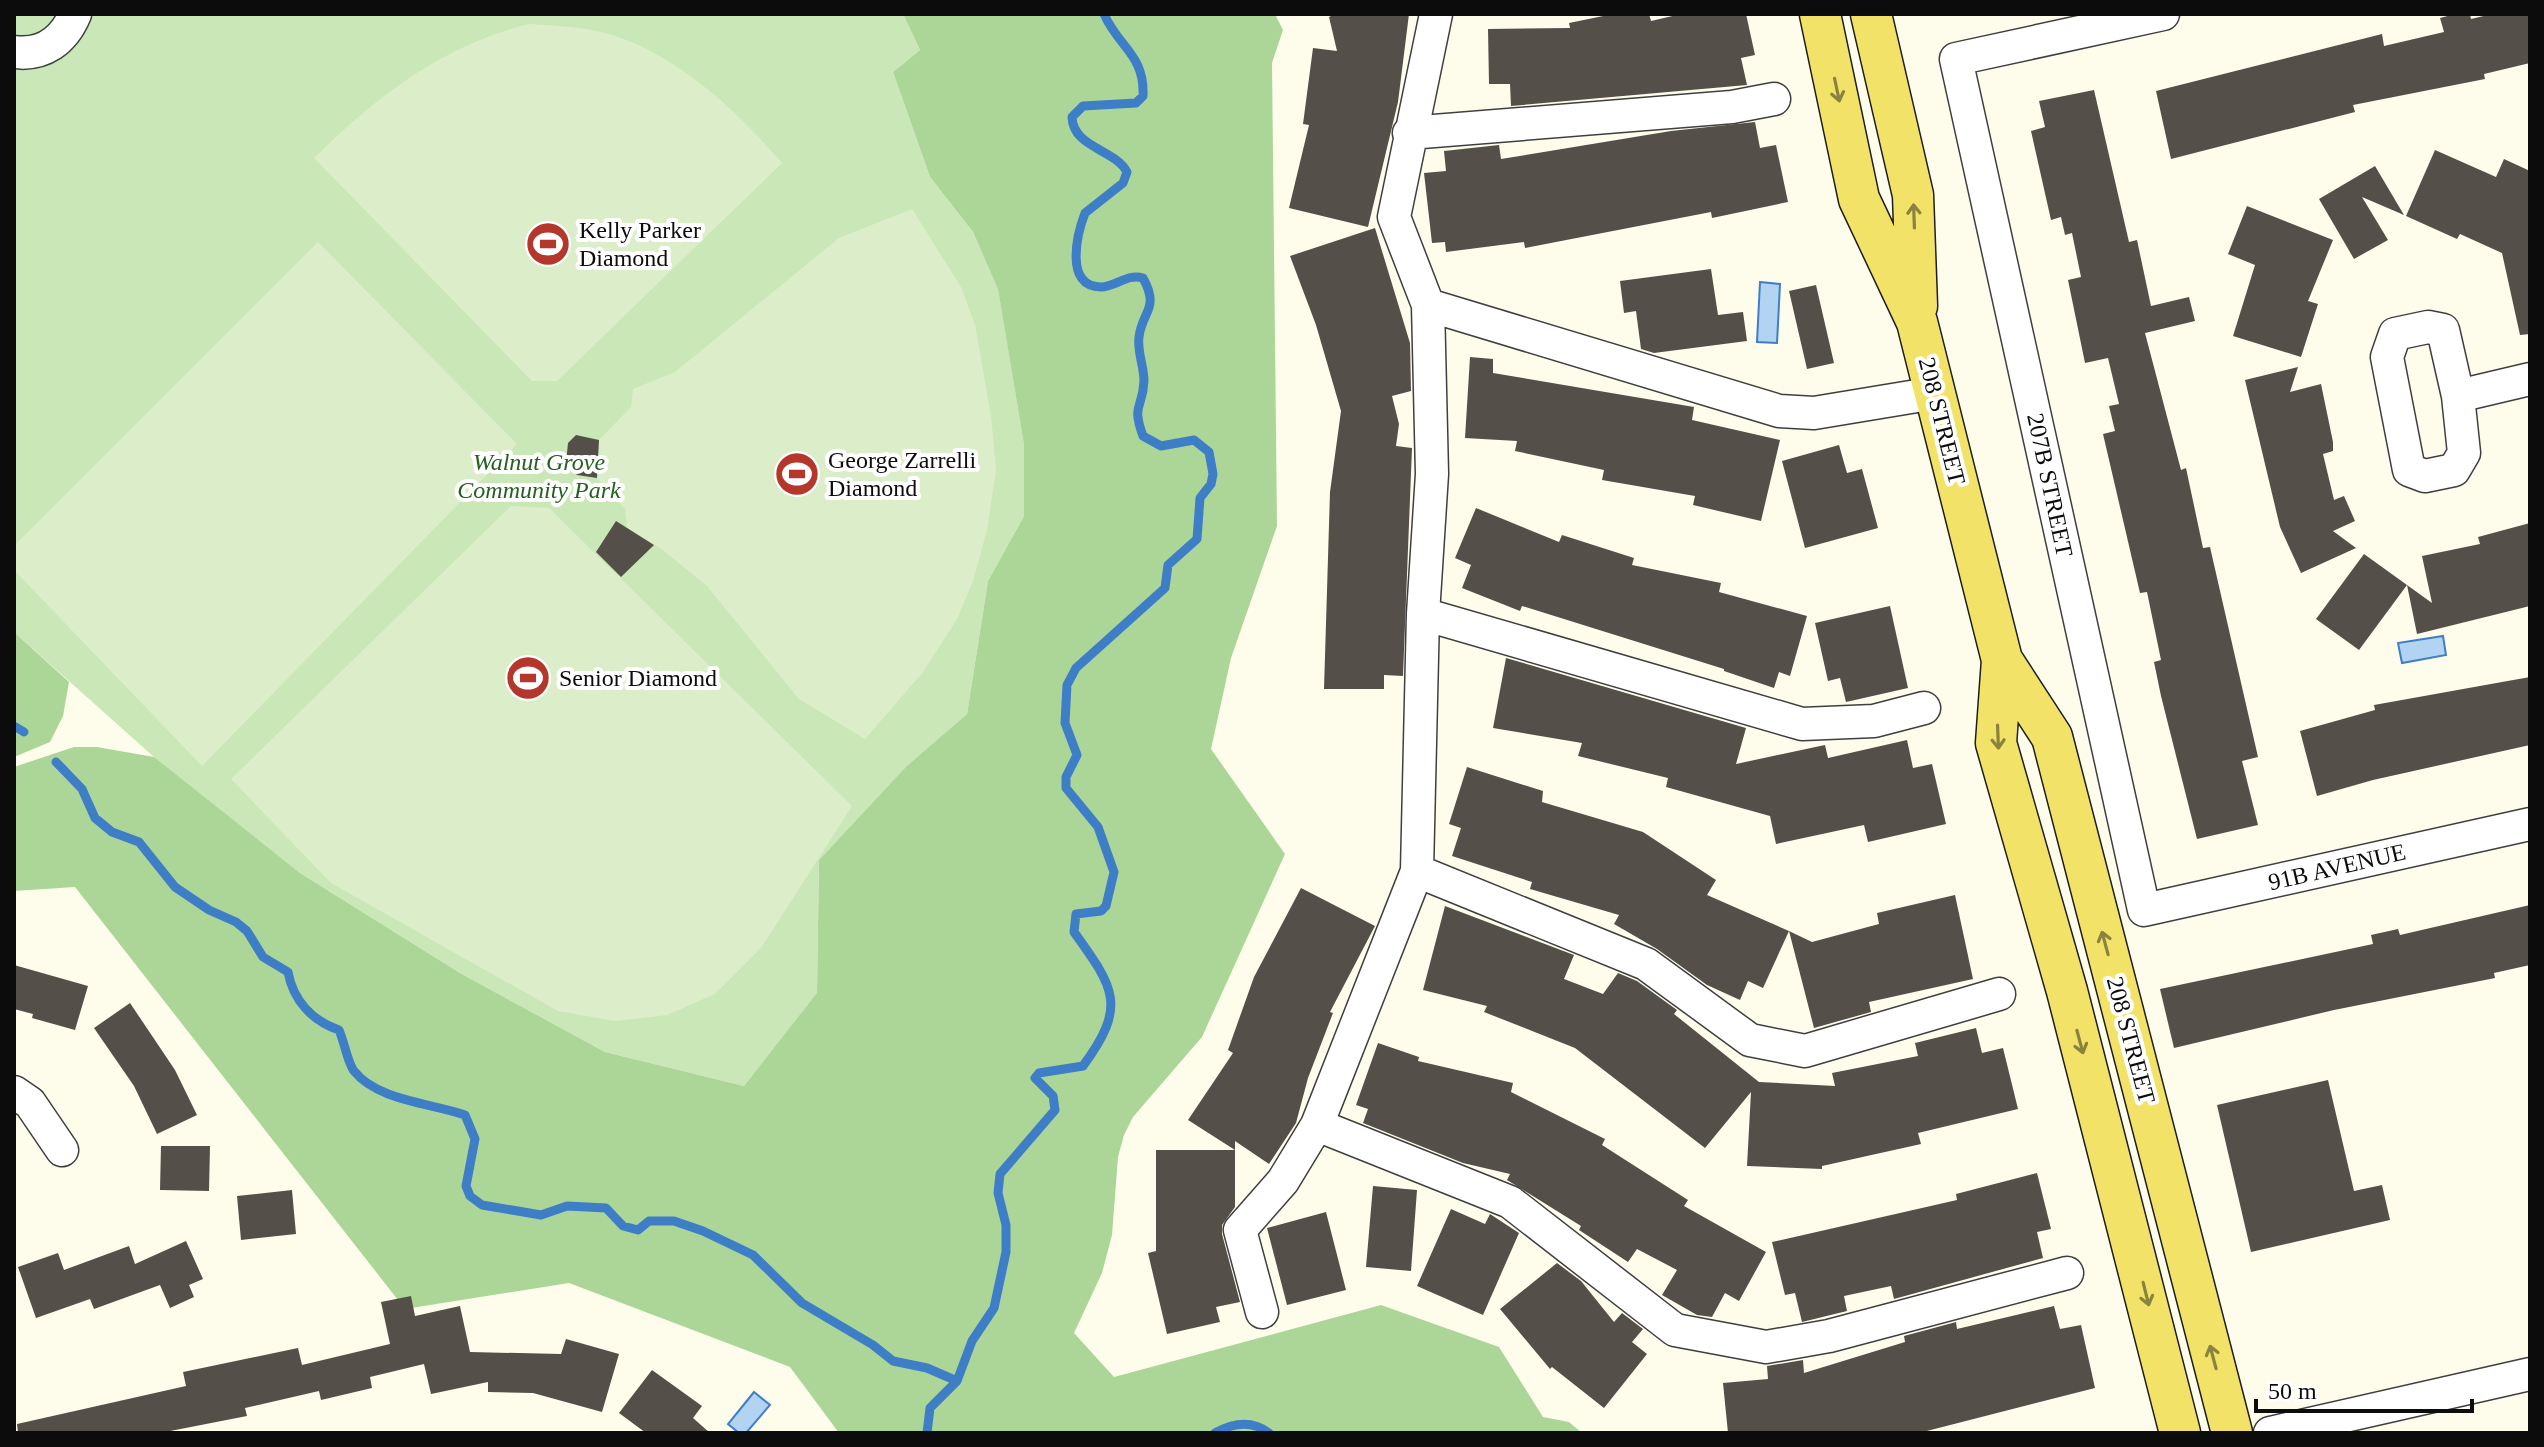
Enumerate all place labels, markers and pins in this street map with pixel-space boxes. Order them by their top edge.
place label: Kelly Parker Diamond [579,217,701,271]
sports icon: Kelly Parker Diamond [524,220,572,268]
place label: George Zarrelli Diamond [828,447,976,501]
sports icon: George Zarrelli Diamond [773,450,821,498]
sports icon: Senior Diamond [504,654,552,702]
place label: Senior Diamond [559,665,717,691]

